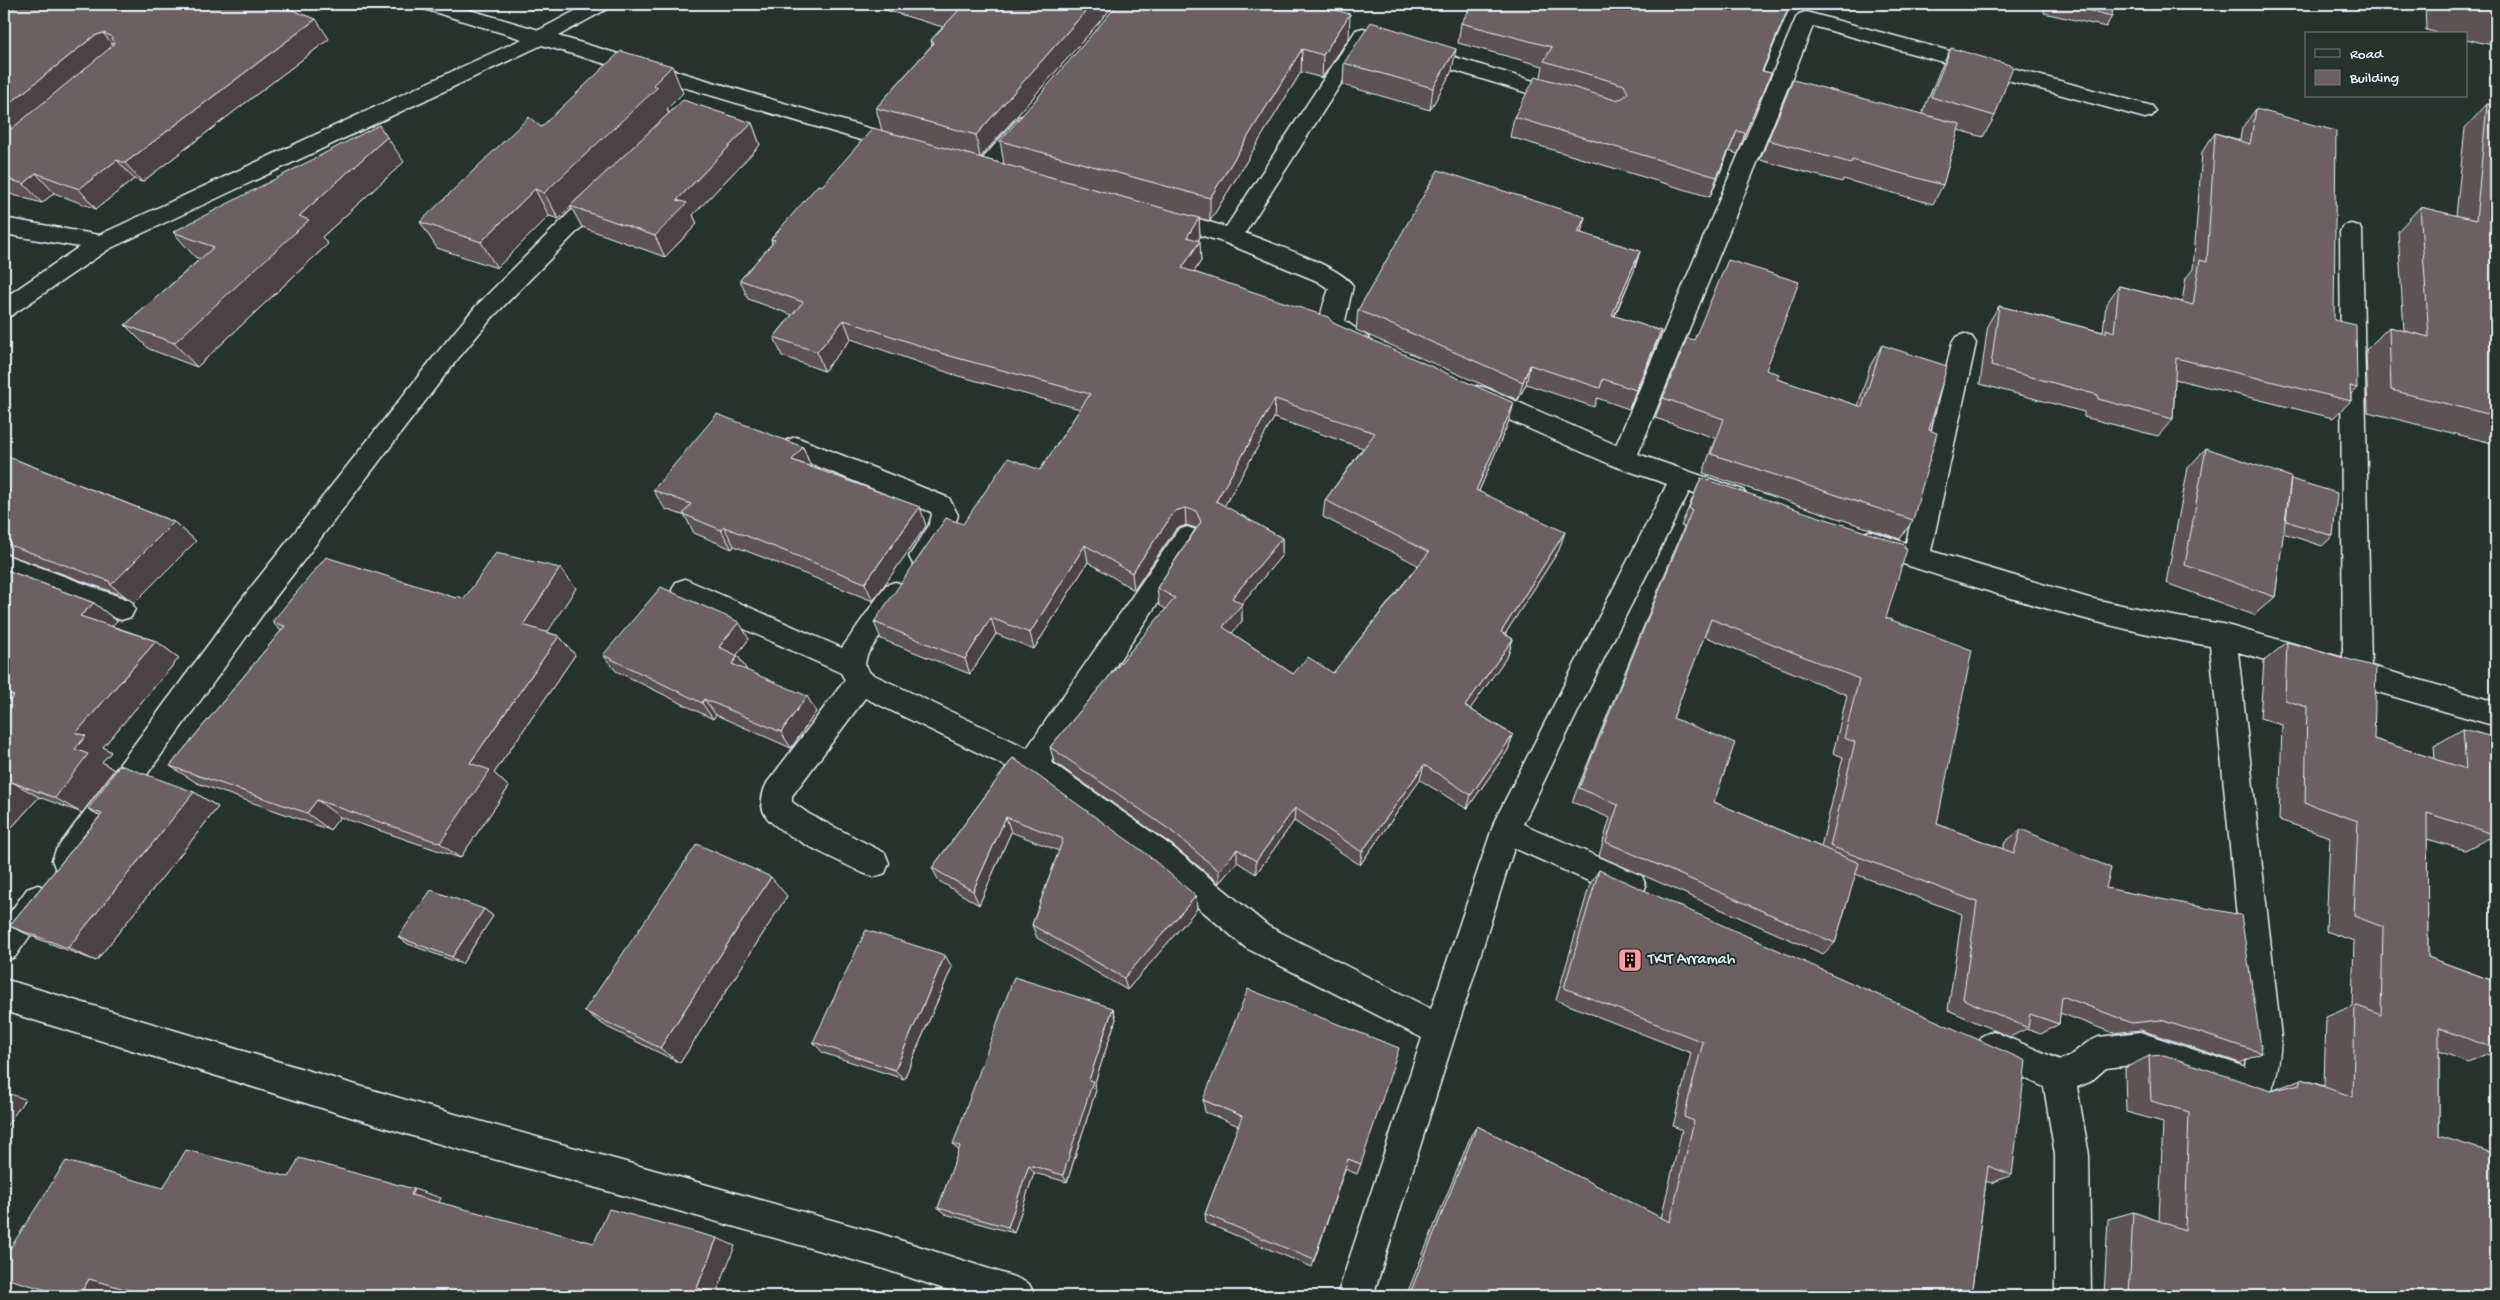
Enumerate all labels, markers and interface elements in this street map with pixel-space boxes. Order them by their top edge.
legend [2305,32,2468,98]
text: Road [2350,46,2384,64]
text: Building [2349,70,2399,88]
building icon: TKIT Arramah [1617,947,1643,973]
place label: TKIT Arramah [1647,951,1736,970]

